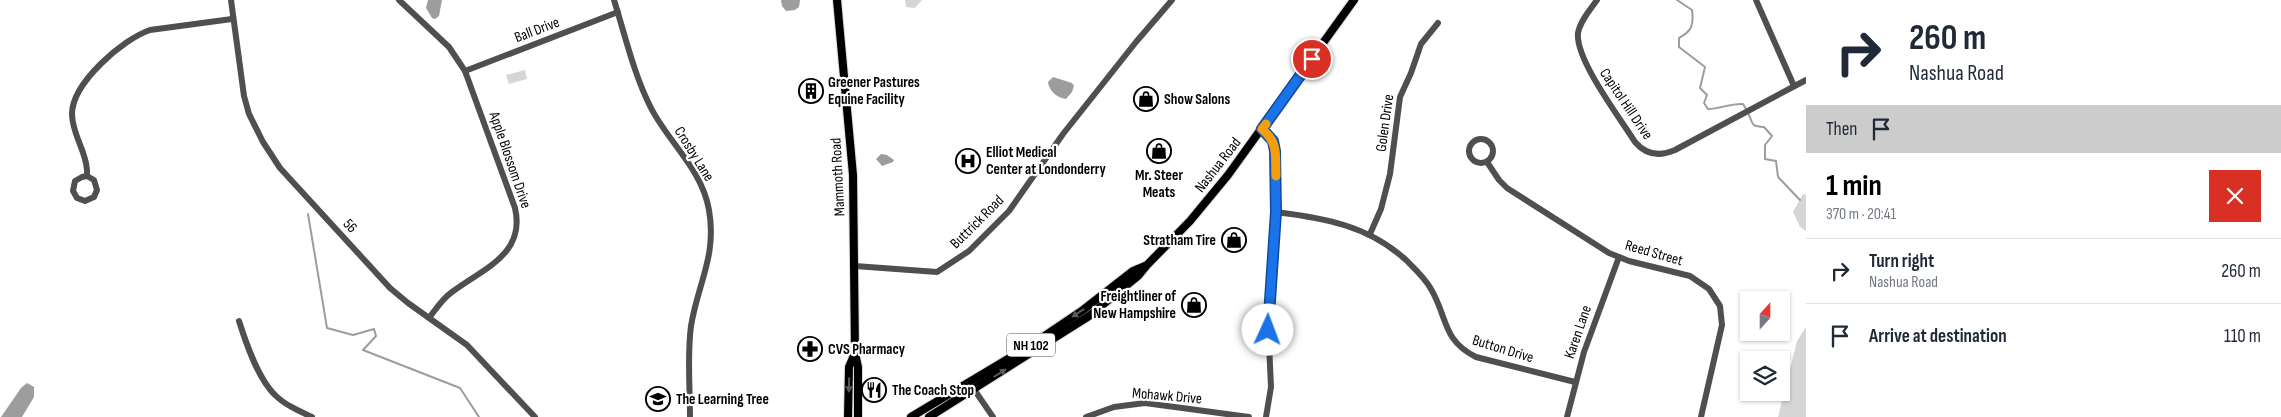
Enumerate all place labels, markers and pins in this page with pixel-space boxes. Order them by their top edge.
pin [1291,38,1333,80]
place label: Greener Pastures Equine Facility [828,73,920,109]
building icon: Greener Pastures Equine Facility [798,78,824,104]
shop icon: Show Salons [1133,86,1159,112]
place label: Show Salons [1164,90,1230,109]
shop icon: Mr. Steer Meats [1146,138,1172,164]
place label: Elliot Medical Center at Londonderry [986,143,1107,179]
hospital icon: Elliot Medical Center at Londonderry [955,148,981,174]
place label: Mr. Steer Meats [1135,166,1183,202]
shop icon: Stratham Tire [1221,227,1247,253]
place label: Stratham Tire [1143,231,1216,250]
place label: Freightliner of New Hampshire [1093,287,1176,323]
shop icon: Freightliner of New Hampshire [1181,292,1207,318]
pharmacy icon: CVS Pharmacy [797,336,823,362]
place label: CVS Pharmacy [828,340,906,359]
restaurant icon: The Coach Stop [861,377,887,403]
place label: The Coach Stop [892,381,974,400]
school or university icon: The Learning Tree [645,386,671,412]
place label: The Learning Tree [676,390,769,409]

